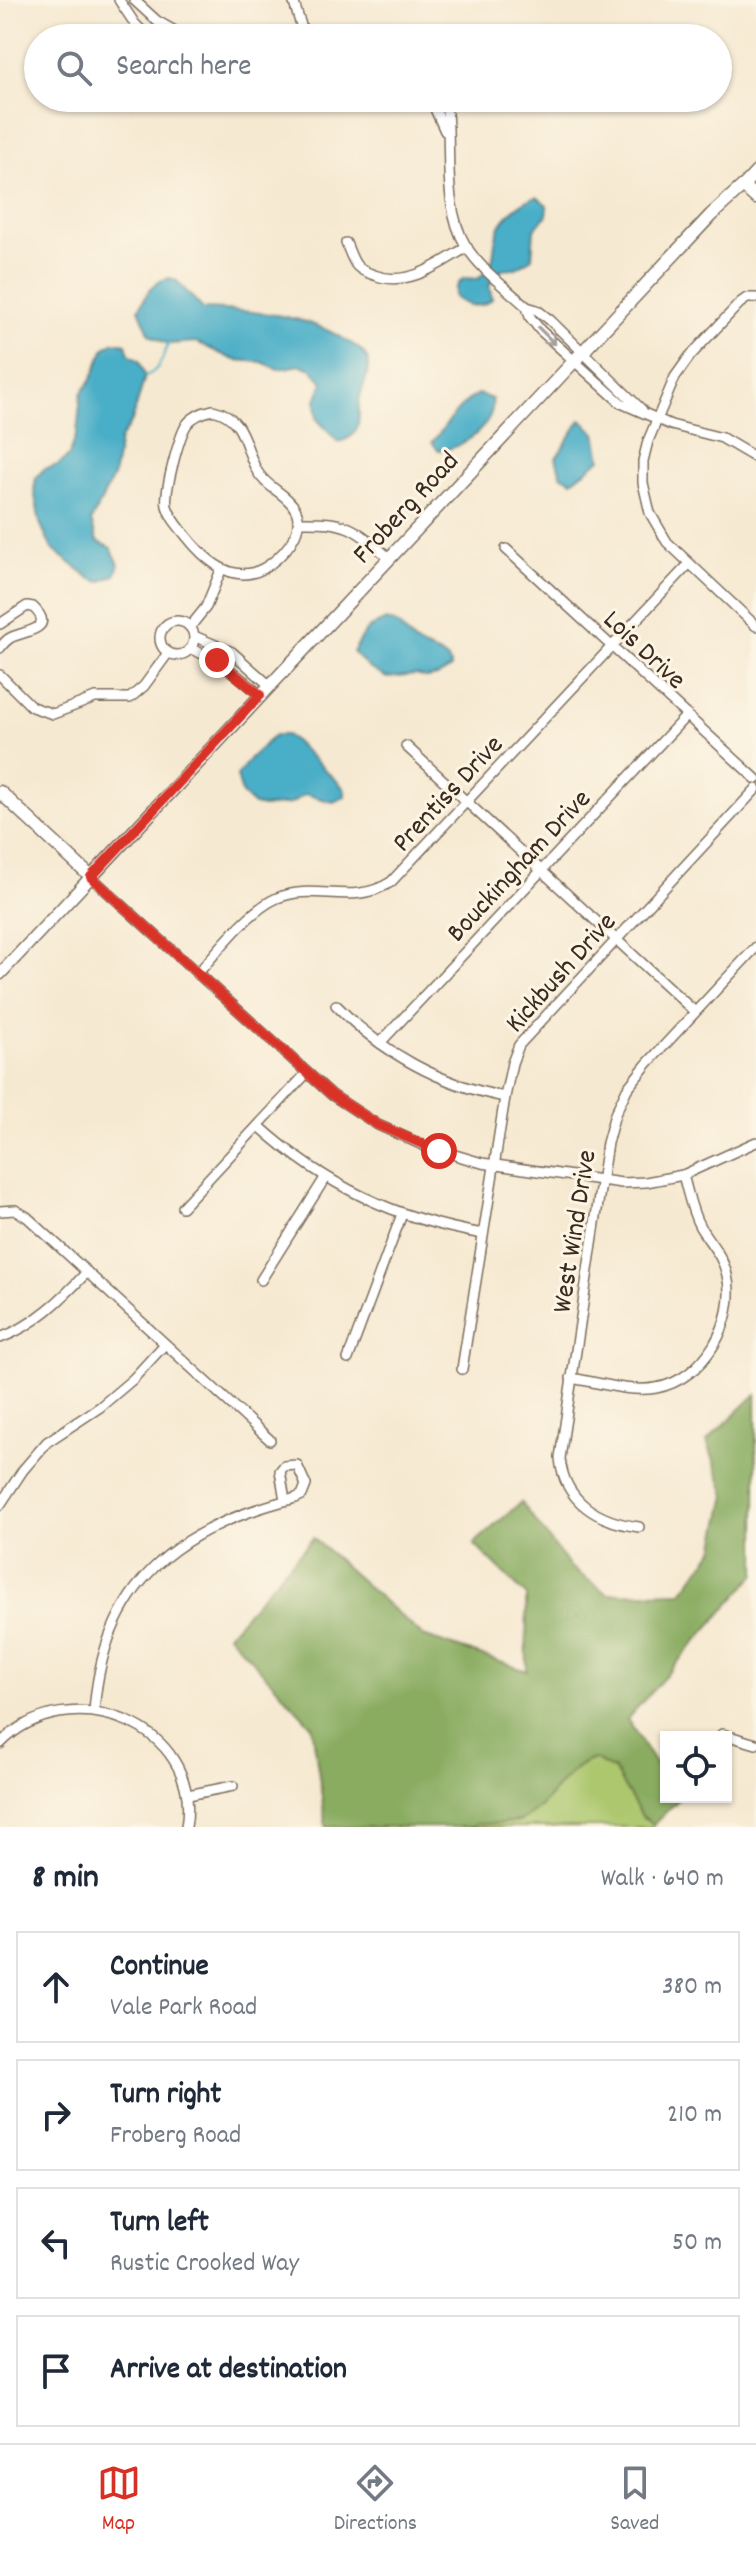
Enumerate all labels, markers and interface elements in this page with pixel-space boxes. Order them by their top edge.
search box [24,24,732,112]
icon: search [52,46,96,90]
text: Search here [116,47,252,90]
one-way arrow [537,326,556,345]
street label: Froberg Road [345,444,470,575]
street label: Lois Drive [592,603,693,701]
route end [199,642,235,678]
street label: Prentiss Drive [385,728,515,863]
street label: Bouckingham Drive [439,782,602,953]
street label: Kickbush Drive [498,905,628,1043]
route start [421,1133,457,1169]
street label: West Wind Drive [544,1147,610,1316]
map controls [660,1731,732,1803]
button: locate [660,1731,732,1803]
text: 8 min [32,1855,99,1904]
text: Walk · 640 m [601,1861,724,1898]
text: Continue [110,1947,209,1990]
icon: ahead [34,1965,78,2009]
text: 380 m [662,1969,722,2006]
text: Vale Park Road [110,1990,257,2027]
text: Turn right [110,2075,221,2118]
icon: right [34,2093,78,2137]
text: 210 m [667,2097,722,2134]
text: Froberg Road [110,2118,241,2155]
text: Turn left [110,2203,209,2246]
icon: left [34,2221,78,2265]
text: 50 m [672,2225,722,2262]
text: Rustic Crooked Way [110,2246,299,2283]
icon: arrive [34,2349,78,2393]
text: Arrive at destination [110,2350,347,2393]
tab: Map [97,2461,141,2540]
tab: Directions [334,2461,417,2540]
tab: Saved [610,2461,659,2540]

